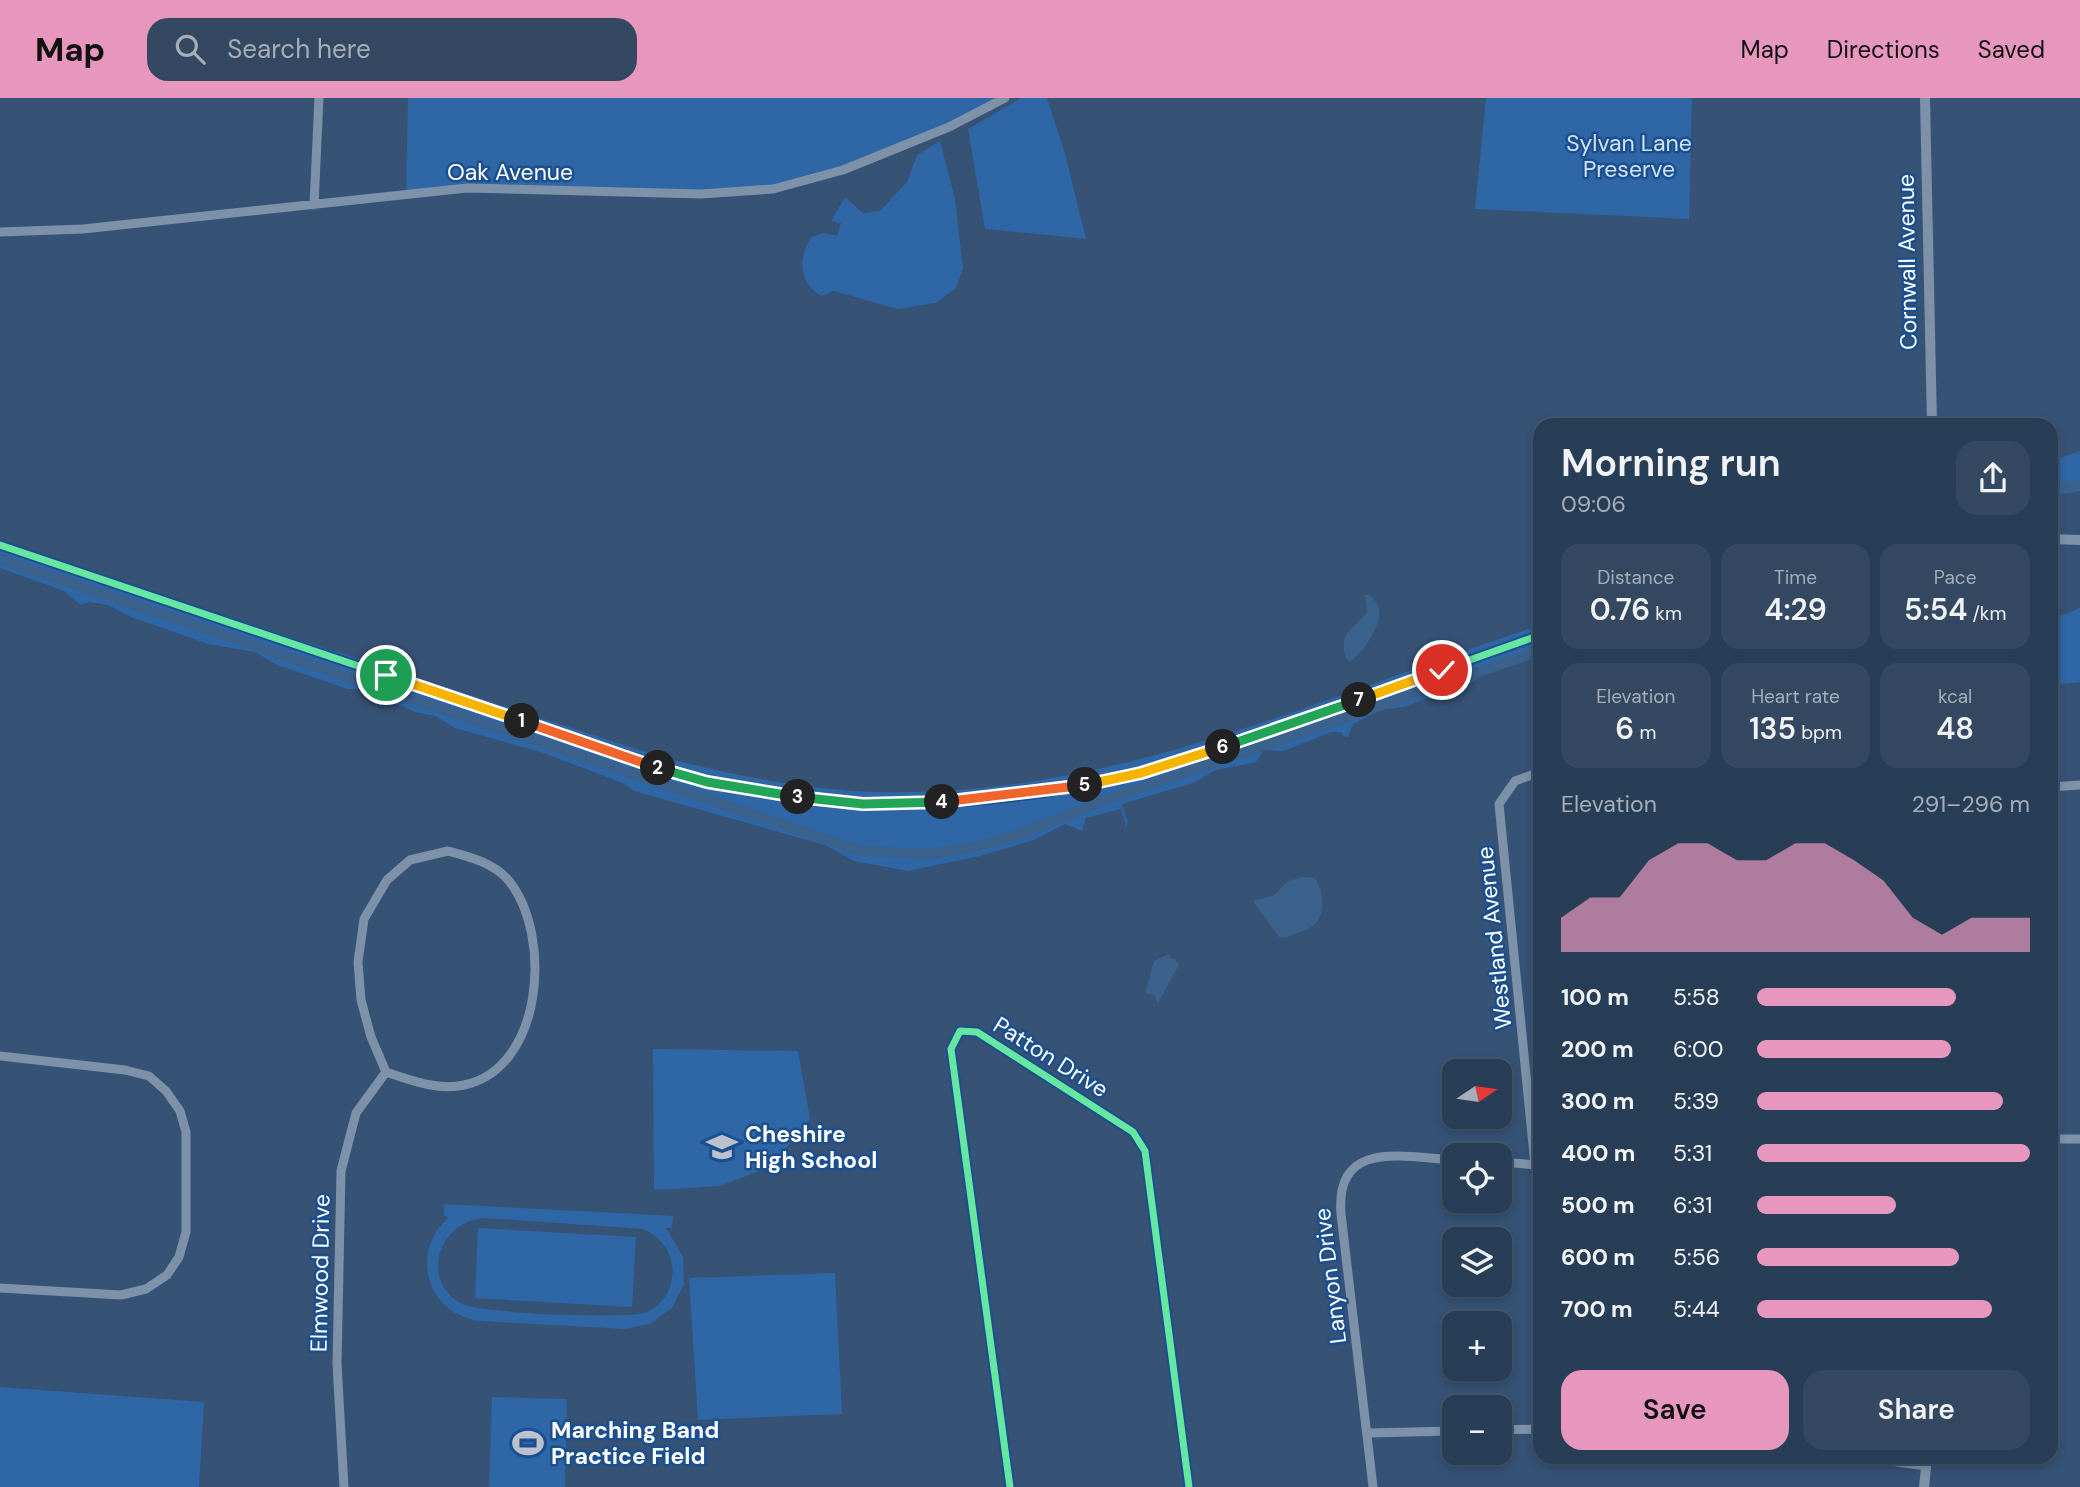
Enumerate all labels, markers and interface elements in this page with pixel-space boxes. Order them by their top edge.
search box [147,18,637,81]
text: Map [35,28,105,71]
icon: search [171,30,209,68]
text: Search here [227,32,371,66]
text: Map [1741,34,1789,65]
text: Directions [1827,34,1940,65]
text: Saved [1978,34,2045,65]
park label: Sylvan Lane Preserve [1566,128,1692,184]
street label: Oak Avenue [447,157,573,187]
street label: Cornwall Avenue [1890,174,1924,350]
text: Morning run [1561,438,1781,488]
button: share [1956,441,2030,515]
text: 09:06 [1561,489,1626,519]
text: Distance [1597,565,1674,590]
text: Time [1774,565,1817,590]
text: Pace [1934,565,1976,590]
text: 0.76 [1590,590,1650,629]
text: 4:29 [1764,590,1827,629]
text: 5:54 [1904,590,1967,629]
text: km [1650,601,1682,626]
text: /km [1967,601,2006,626]
pin [1412,640,1472,700]
pin [356,645,416,705]
icon: check [1423,651,1461,689]
icon: arrive [367,656,405,694]
pin: 7 [1342,682,1376,718]
text: Elevation [1596,684,1675,709]
text: Heart rate [1751,684,1840,709]
text: kcal [1938,684,1972,709]
text: 7 [1353,687,1364,712]
pin: 1 [504,704,540,738]
text: 1 [518,708,525,733]
text: 6 [1615,709,1634,748]
text: 135 [1749,709,1796,748]
text: 48 [1936,709,1974,748]
text: m [1634,720,1656,745]
text: bpm [1796,720,1842,745]
pin: 6 [1206,730,1240,764]
text: 6 [1216,734,1229,759]
pin: 2 [640,750,676,786]
text: 2 [652,755,663,780]
pin: 5 [1068,768,1102,802]
text: 5 [1079,772,1090,797]
pin: 3 [780,780,816,814]
text: 3 [792,784,803,809]
pin: 4 [925,784,960,820]
text: 4 [935,789,948,814]
text: Elevation [1561,789,1657,819]
text: 291–296 m [1912,789,2030,819]
street label: Westland Avenue [1469,845,1519,1031]
text: 100 m [1561,982,1629,1012]
text: 5:58 [1673,982,1720,1012]
street label: Patton Drive [988,1010,1114,1104]
text: 200 m [1561,1034,1634,1064]
text: 6:00 [1673,1034,1724,1064]
north arrow [1442,1059,1512,1129]
map controls [1442,1059,1512,1465]
text: 300 m [1561,1086,1634,1116]
text: 5:39 [1673,1086,1719,1116]
place label: Cheshire High School [745,1119,877,1175]
school or university icon: Cheshire High School [705,1130,739,1164]
text: 400 m [1561,1138,1635,1168]
text: 5:31 [1673,1138,1712,1168]
button: locate [1442,1143,1512,1213]
text: 500 m [1561,1190,1635,1220]
text: 6:31 [1673,1190,1712,1220]
street label: Elmwood Drive [304,1194,336,1352]
street label: Lanyon Drive [1307,1206,1353,1346]
button: layers [1442,1227,1512,1297]
text: 600 m [1561,1242,1635,1272]
text: 5:56 [1673,1242,1720,1272]
text: 700 m [1561,1294,1633,1324]
text: 5:44 [1673,1294,1720,1324]
button: + [1442,1311,1512,1381]
button: Save [1561,1370,1789,1450]
button: Share [1803,1370,2030,1450]
button: − [1442,1395,1512,1465]
place label: Marching Band Practice Field [551,1415,719,1471]
sports icon: Marching Band Practice Field [511,1426,545,1460]

